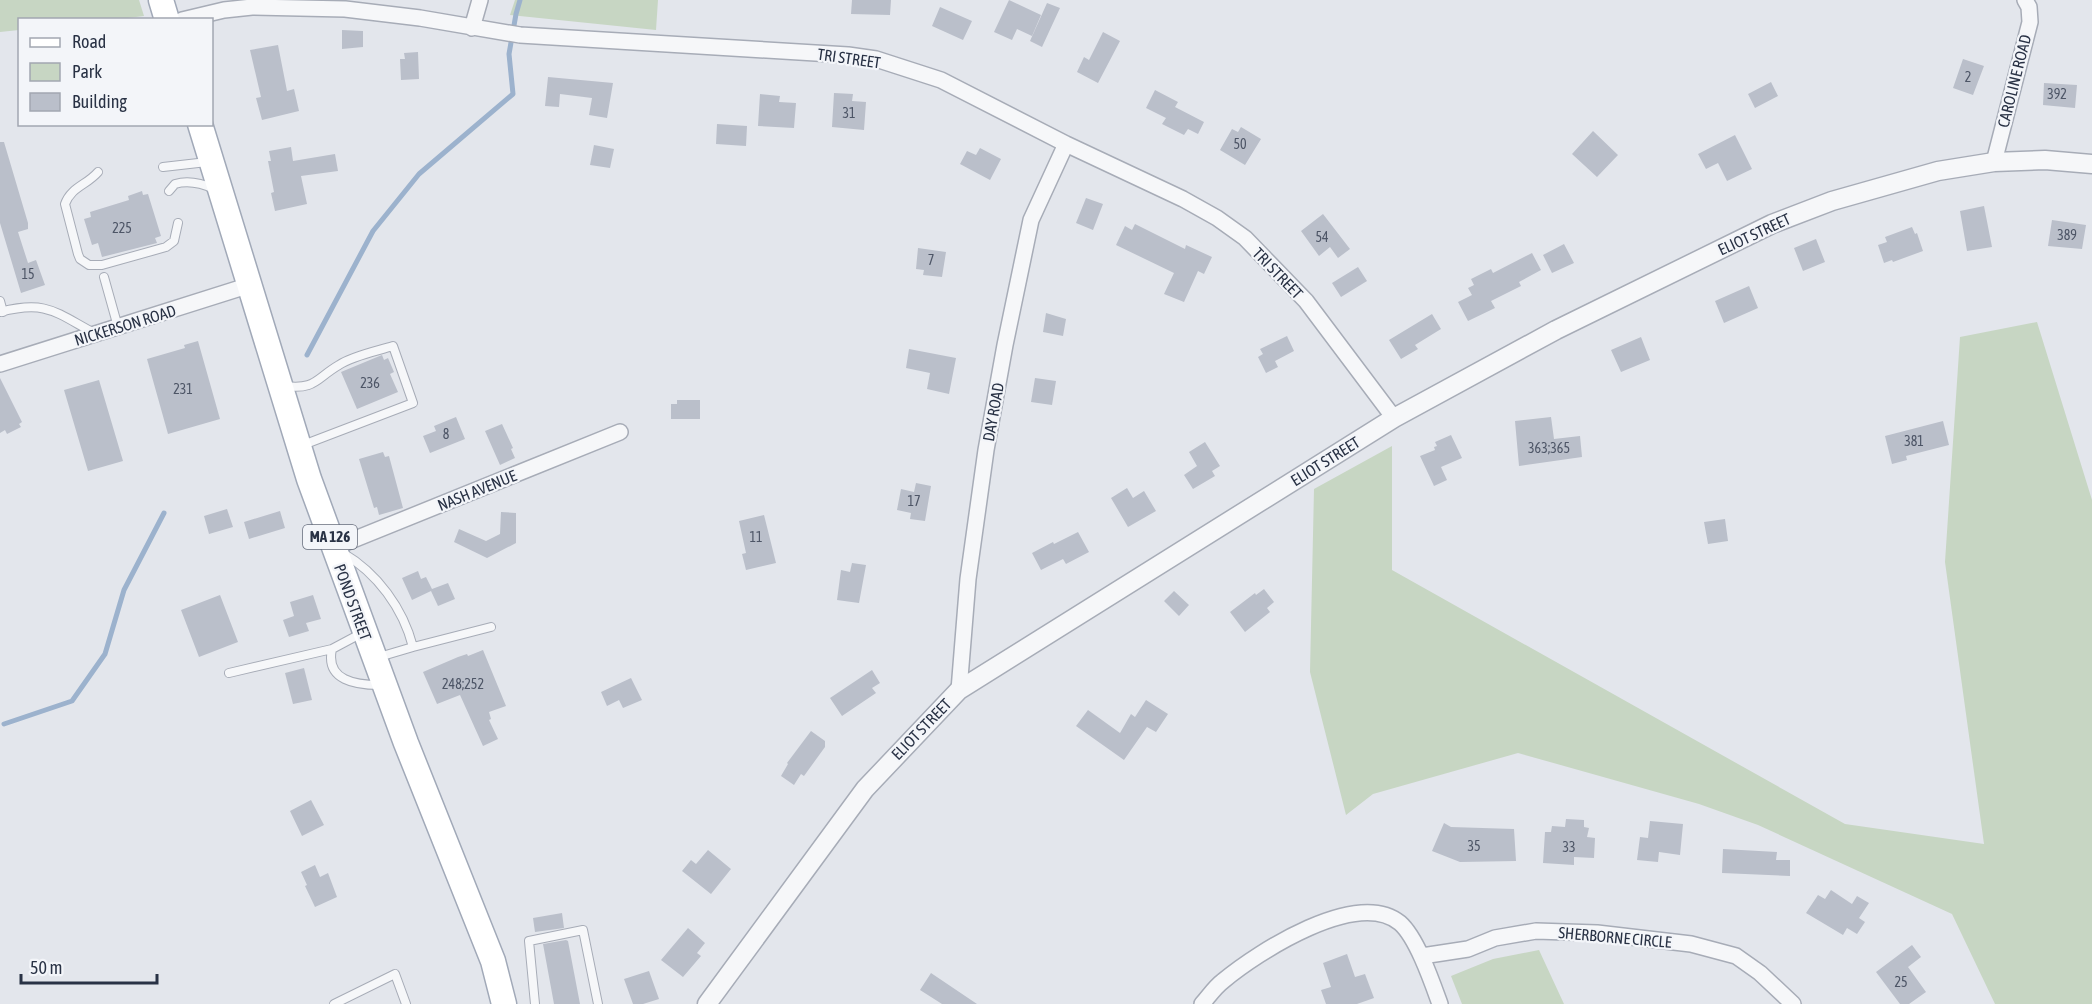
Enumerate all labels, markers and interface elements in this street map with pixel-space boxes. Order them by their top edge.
legend [18,18,213,126]
text: Road [72,31,106,52]
street label: CAROLINE ROAD [1994,33,2034,129]
street label: TRI STREET [816,45,882,71]
text: Park [72,61,102,82]
house number: 2 [1965,69,1971,85]
house number: 392 [2047,86,2067,102]
text: Building [72,91,127,112]
house number: 31 [842,105,856,121]
house number: 50 [1233,136,1247,152]
street label: ELIOT STREET [1715,209,1793,259]
house number: 225 [112,220,132,236]
house number: 389 [2057,227,2077,243]
house number: 54 [1315,229,1329,245]
street label: TRI STREET [1249,244,1307,302]
house number: 7 [928,252,934,268]
house number: 15 [21,266,35,282]
street label: NICKERSON ROAD [72,301,178,349]
house number: 236 [360,375,380,391]
house number: 231 [173,381,193,397]
street label: DAY ROAD [979,381,1007,443]
house number: 8 [443,426,450,442]
street label: ELIOT STREET [1287,433,1363,489]
house number: 381 [1904,433,1924,449]
house number: 363;365 [1528,440,1570,456]
street label: NASH AVENUE [435,466,519,514]
house number: 17 [907,493,921,509]
road number: MA 126 [303,525,357,549]
house number: 11 [749,529,763,545]
street label: POND STREET [331,561,375,643]
house number: 248;252 [442,676,484,692]
street label: ELIOT STREET [888,695,954,763]
house number: 35 [1467,838,1481,854]
house number: 33 [1562,839,1576,855]
street label: SHERBORNE CIRCLE [1558,923,1673,951]
scale bar [21,947,158,985]
text: 50 m [30,957,62,978]
house number: 25 [1894,974,1908,990]

